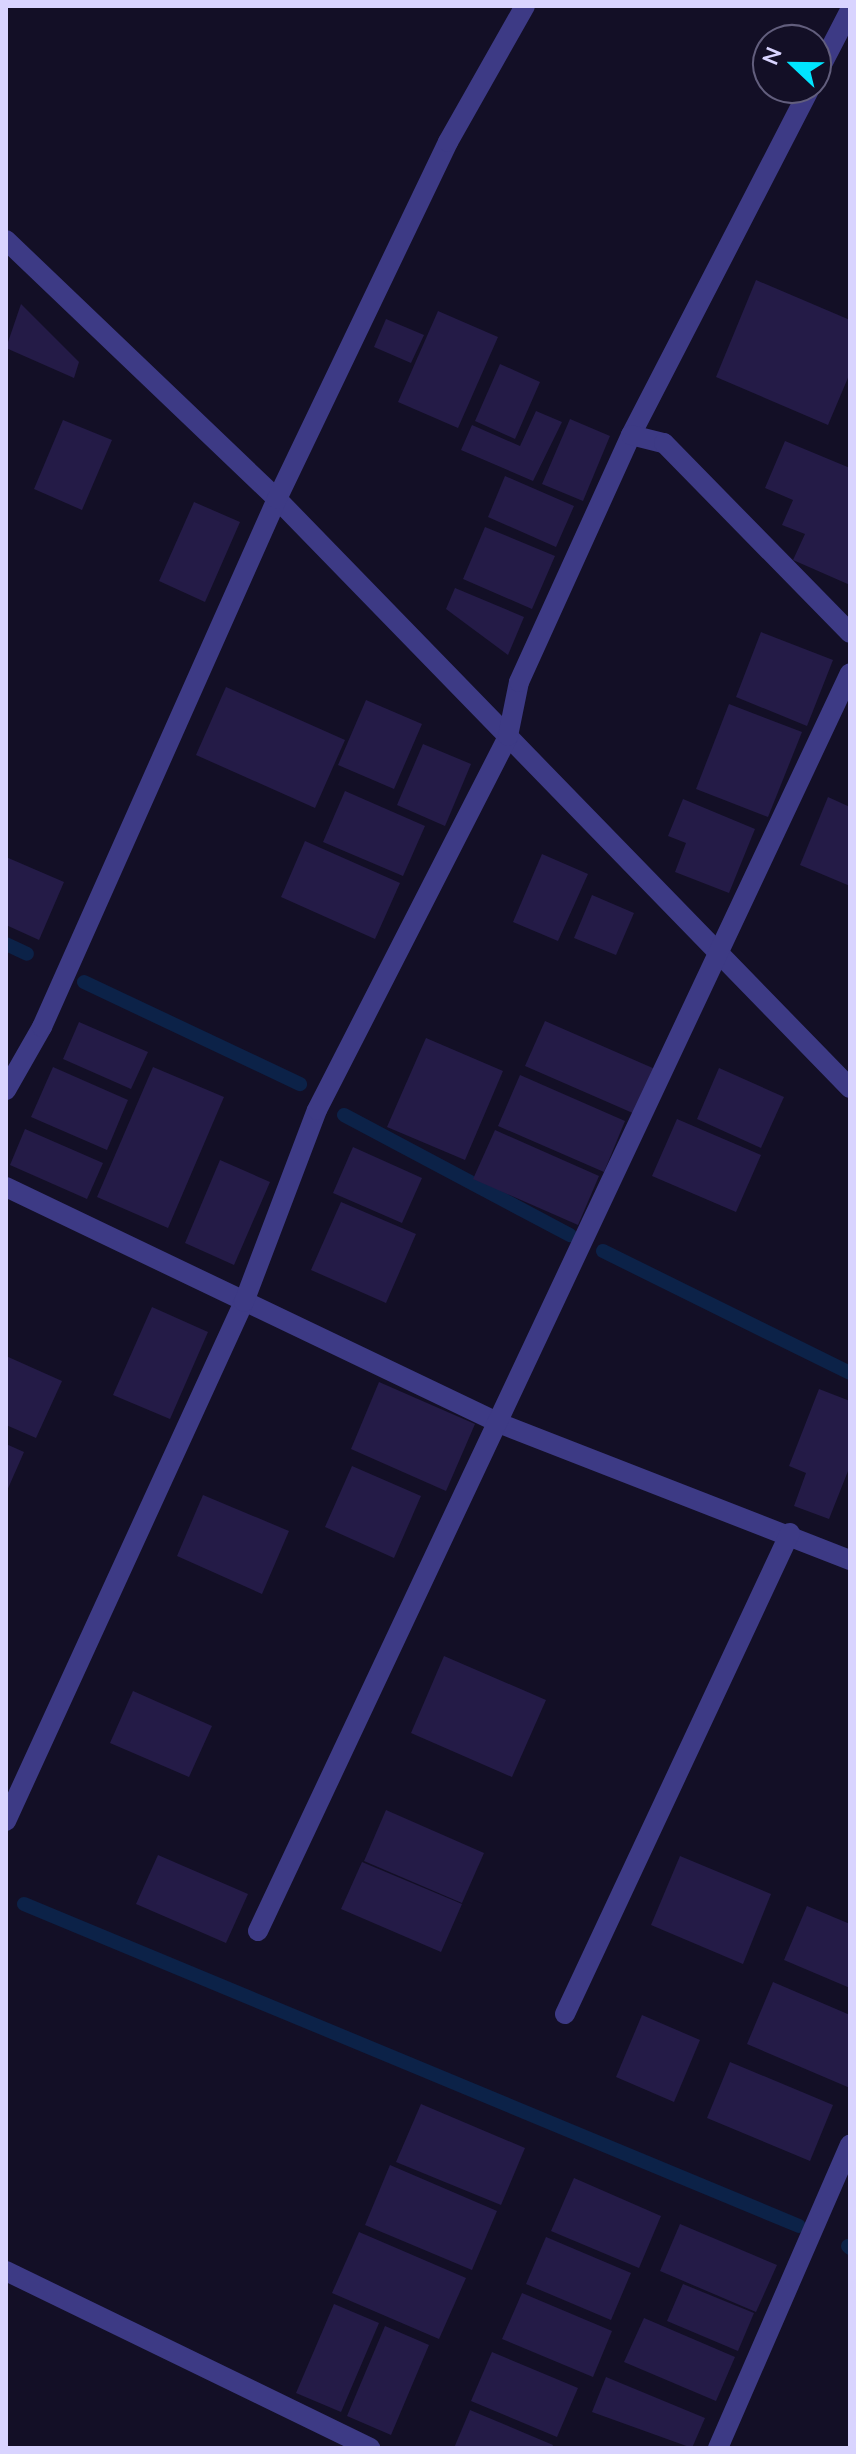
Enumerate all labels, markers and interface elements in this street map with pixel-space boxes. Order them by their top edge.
north arrow [752,24,832,104]
text: N [756,43,788,69]

